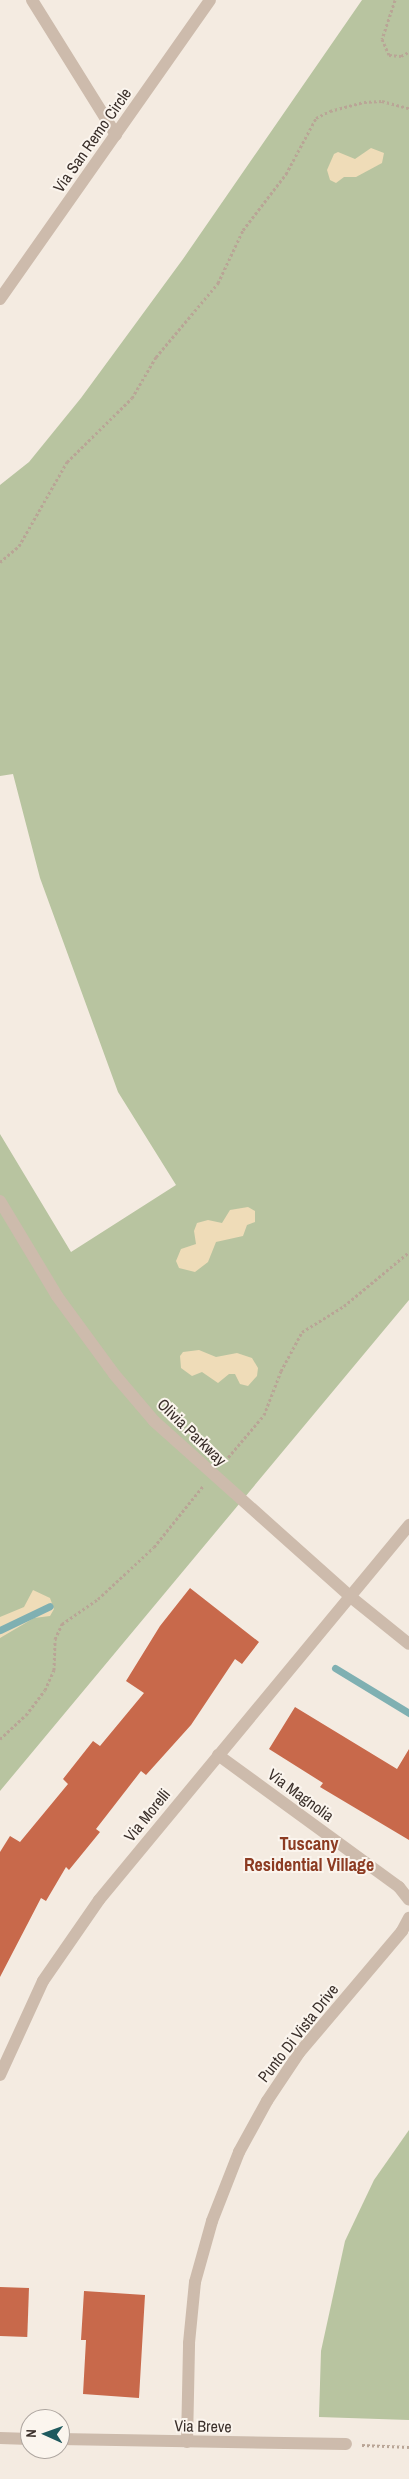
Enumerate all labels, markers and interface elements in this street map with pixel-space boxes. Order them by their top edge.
street label: Via San Remo Circle [49,84,135,196]
street label: Olivia Parkway [154,1394,230,1470]
street label: Via Magnolia [264,1765,338,1825]
street label: Via Morelli [120,1785,174,1845]
district label: Tuscany Residential Village [244,1834,374,1876]
street label: Punto Di Vista Drive [254,1980,342,2086]
north arrow [20,2409,70,2459]
street label: Via Breve [174,2416,232,2436]
text: N [22,2429,40,2438]

